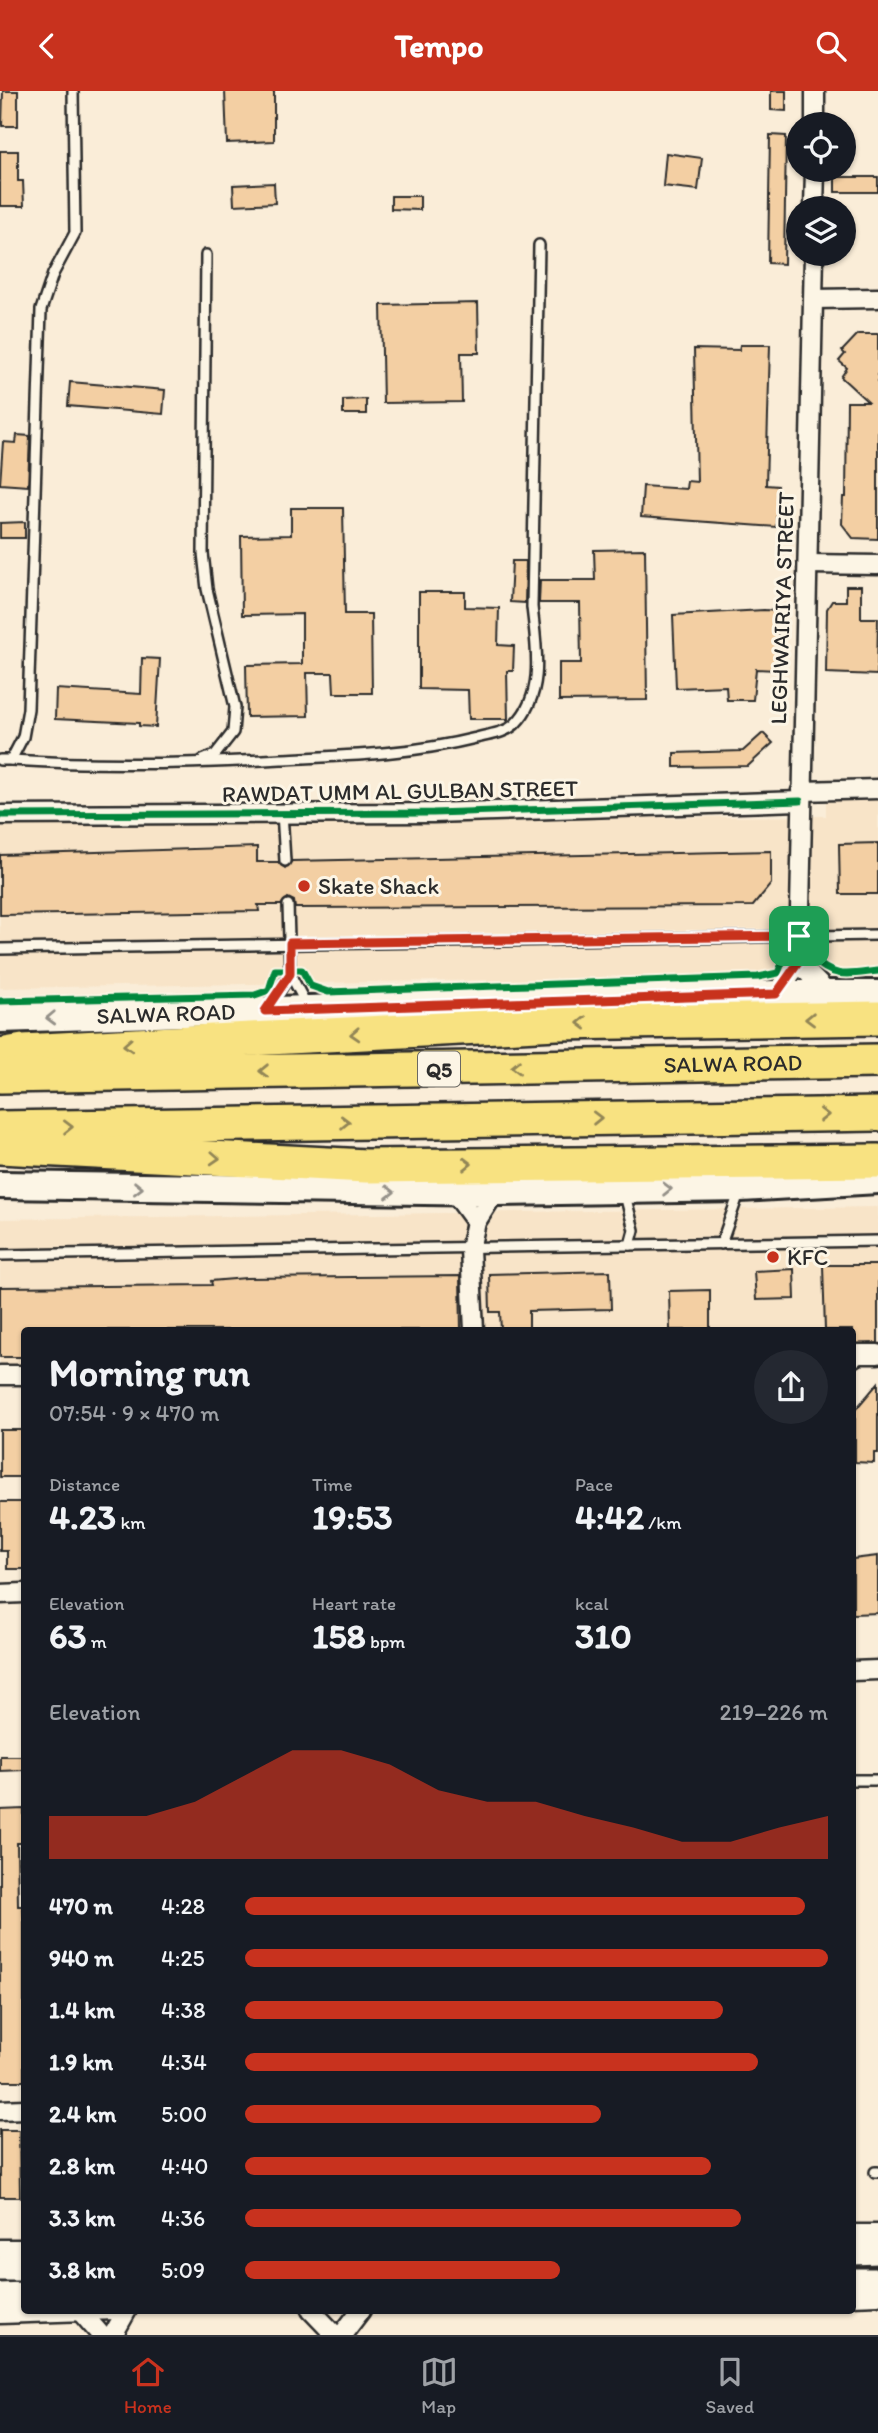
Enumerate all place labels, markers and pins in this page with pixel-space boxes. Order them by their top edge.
place label: Skate Shack [318,872,439,900]
marker: Skate Shack [296,878,312,894]
pin [769,906,829,966]
place label: KFC [787,1243,828,1271]
marker: KFC [765,1249,781,1265]

